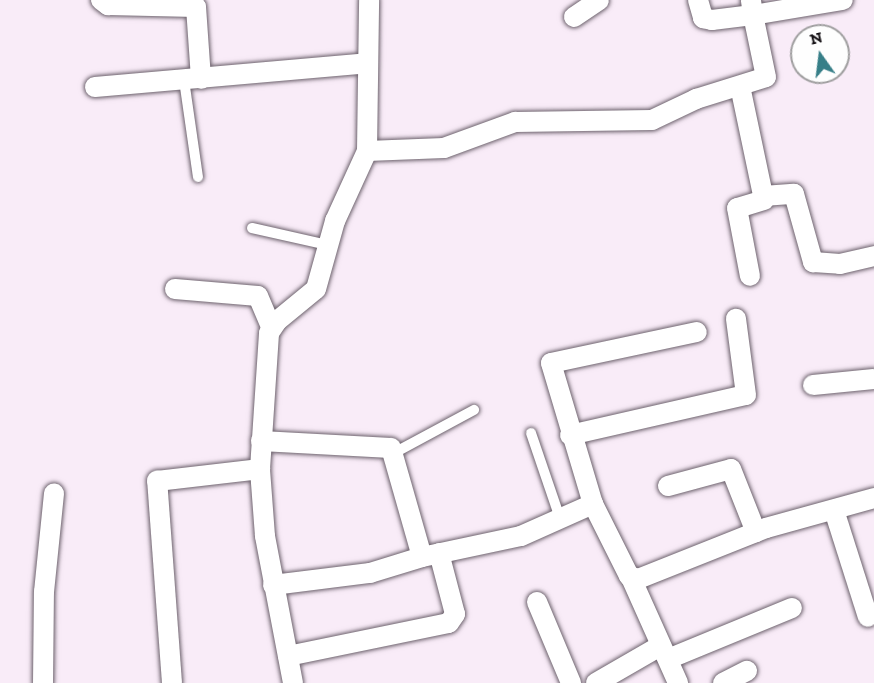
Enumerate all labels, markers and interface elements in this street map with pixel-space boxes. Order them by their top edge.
north arrow [790,24,850,84]
text: N [808,27,824,49]

